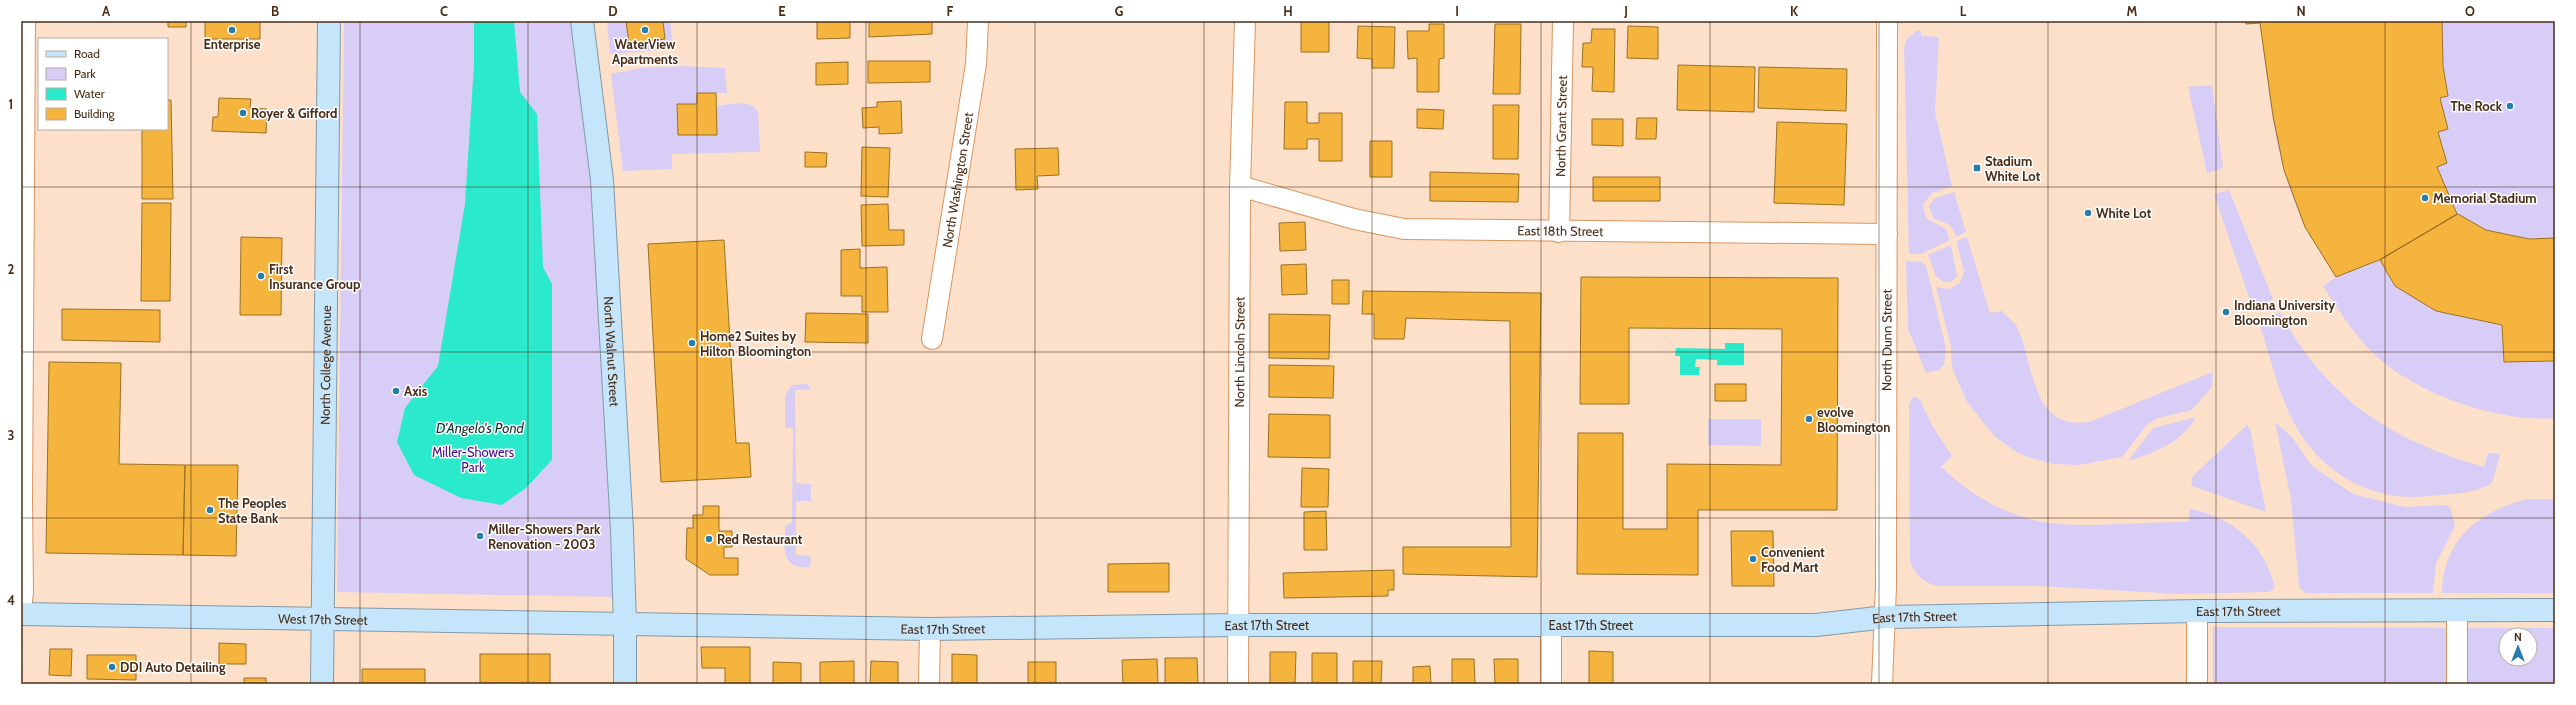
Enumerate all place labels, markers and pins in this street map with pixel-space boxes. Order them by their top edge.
marker: Enterprise [227,25,237,35]
marker: WaterView Apartments [640,25,650,35]
place label: Enterprise [204,36,261,52]
place label: WaterView Apartments [612,36,678,67]
place label: The Rock [2451,98,2503,114]
marker: The Rock [2505,101,2515,111]
place label: Royer & Gifford [251,105,337,121]
marker: Royer & Gifford [238,108,248,118]
place label: Stadium White Lot [1985,153,2041,184]
marker: Stadium White Lot [1972,163,1982,173]
place label: Memorial Stadium [2433,190,2537,206]
marker: Memorial Stadium [2420,193,2430,203]
place label: White Lot [2096,205,2152,221]
marker: White Lot [2083,208,2093,218]
place label: First Insurance Group [269,261,361,292]
marker: First Insurance Group [256,271,266,281]
place label: Indiana University Bloomington [2234,297,2335,328]
marker: Indiana University Bloomington [2221,307,2231,317]
place label: Home2 Suites by Hilton Bloomington [700,328,811,359]
marker: Home2 Suites by Hilton Bloomington [687,338,697,348]
place label: Axis [404,383,428,399]
marker: Axis [391,386,401,396]
place label: evolve Bloomington [1817,404,1890,435]
marker: evolve Bloomington [1804,414,1814,424]
place label: The Peoples State Bank [218,495,287,526]
marker: The Peoples State Bank [205,505,215,515]
place label: Miller-Showers Park Renovation - 2003 [488,521,601,552]
marker: Miller-Showers Park Renovation - 2003 [475,531,485,541]
place label: Red Restaurant [717,531,803,547]
marker: Red Restaurant [704,534,714,544]
place label: Convenient Food Mart [1761,544,1825,575]
marker: Convenient Food Mart [1748,554,1758,564]
place label: DDI Auto Detailing [120,659,226,675]
marker: DDI Auto Detailing [107,662,117,672]

